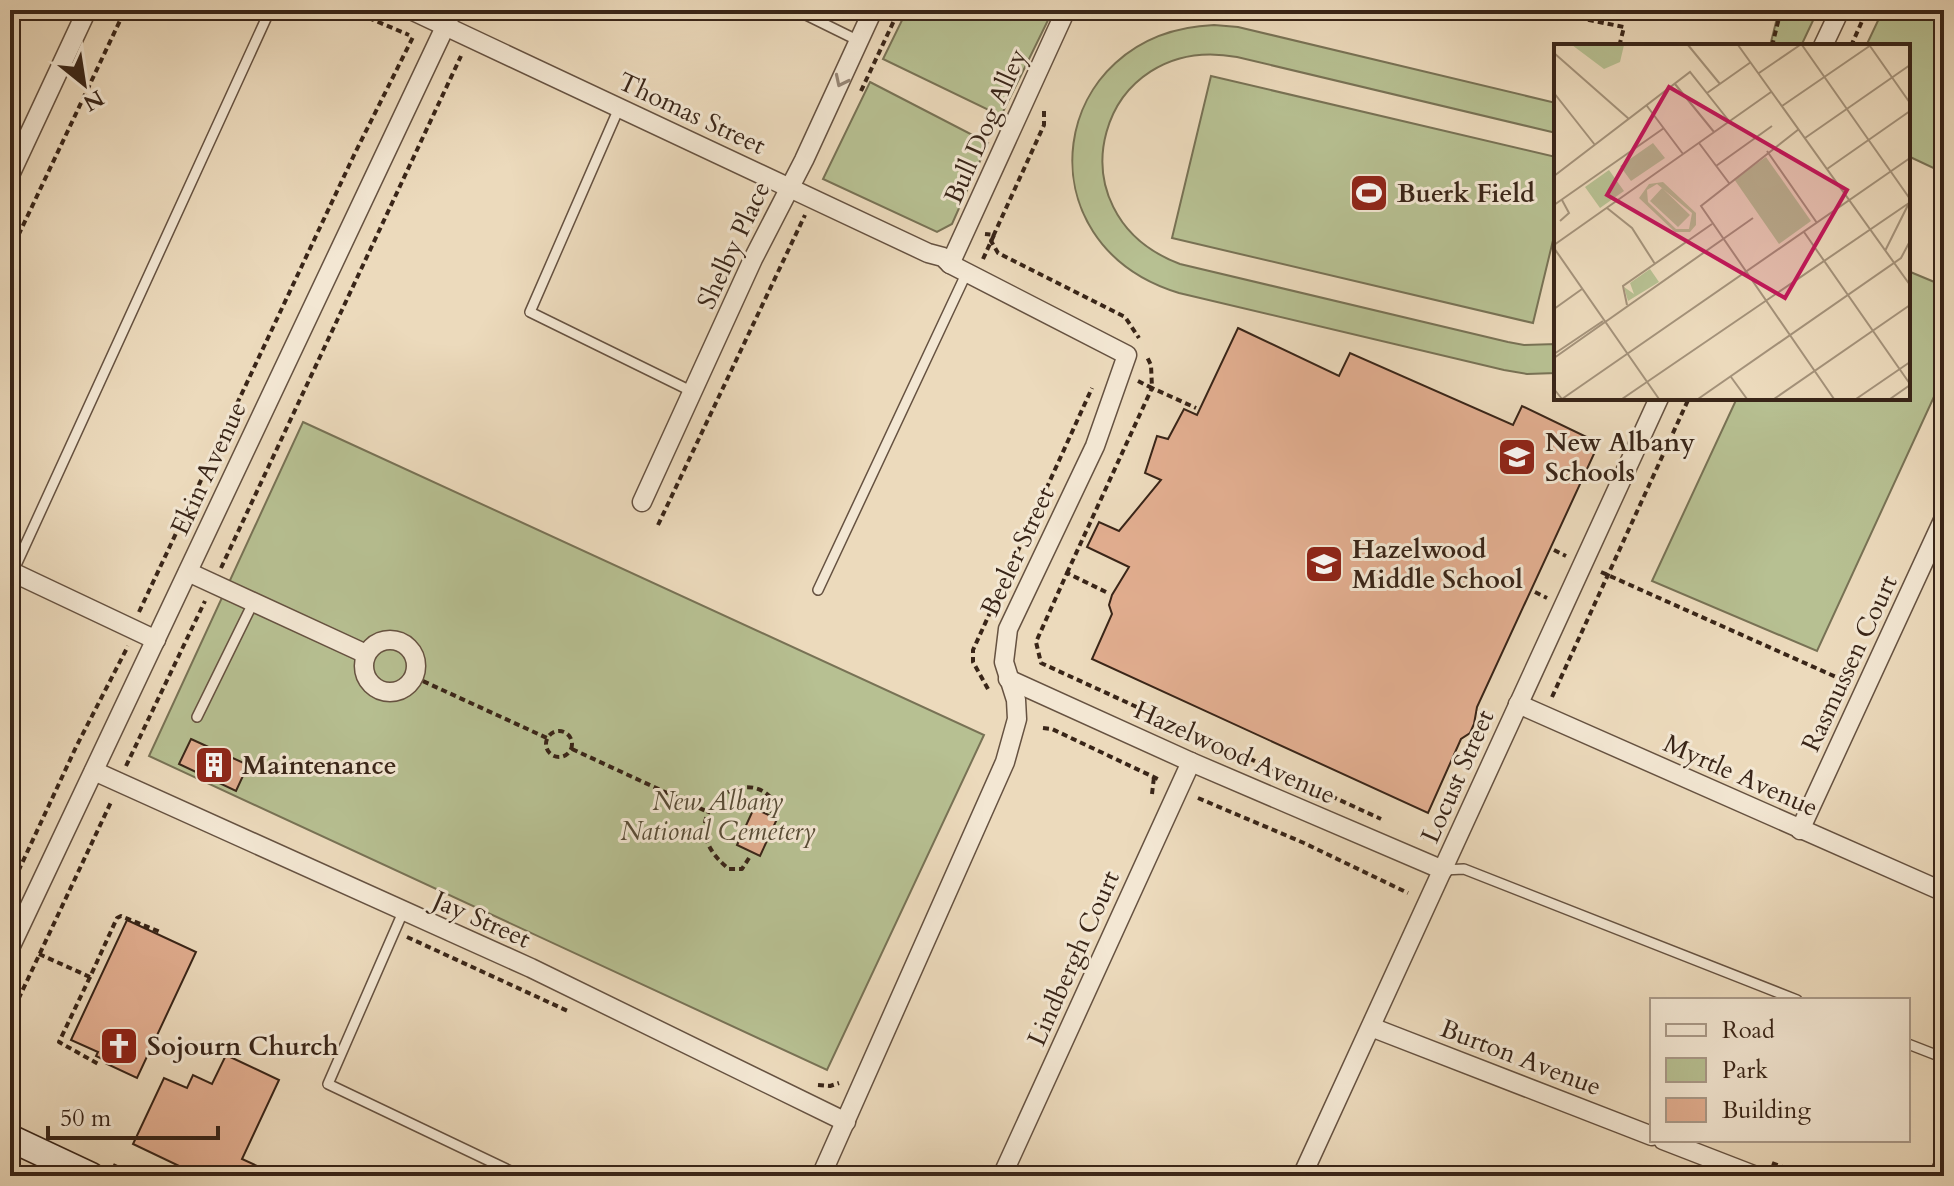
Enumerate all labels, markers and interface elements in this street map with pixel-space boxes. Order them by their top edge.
street label: Bull Dog Alley [936,43,1035,209]
north arrow [44,44,124,124]
inset map [1554,44,1910,400]
street label: Thomas Street [612,64,771,163]
one-way arrow [835,73,851,87]
text: N [78,83,109,118]
sports icon: Buerk Field [1348,172,1390,214]
street label: Shelby Place [689,176,778,315]
place label: Buerk Field [1397,176,1535,211]
street label: Ekin Avenue [162,396,255,541]
place label: New Albany Schools [1545,425,1695,490]
school or university icon: New Albany Schools [1496,436,1538,478]
street label: Beeler Street [972,481,1063,621]
place label: Hazelwood Middle School [1352,532,1523,597]
school or university icon: Hazelwood Middle School [1303,543,1345,585]
street label: Rasmussen Court [1793,569,1906,757]
street label: Hazelwood Avenue [1129,692,1341,813]
street label: Locust Street [1413,704,1502,848]
street label: Myrtle Avenue [1658,726,1824,825]
building icon: Maintenance [193,744,235,786]
place label: Maintenance [242,748,397,783]
park label: New Albany National Cemetery [620,784,816,849]
street label: Lindbergh Court [1019,865,1128,1051]
street label: Jay Street [424,881,536,956]
legend [1650,998,1910,1142]
street label: Burton Avenue [1435,1011,1606,1104]
text: Road [1722,1014,1775,1047]
church icon: Sojourn Church [98,1025,140,1067]
place label: Sojourn Church [147,1029,339,1064]
text: Park [1722,1054,1768,1087]
scale bar [48,1090,218,1140]
text: Building [1722,1094,1812,1127]
text: 50 m [60,1102,112,1135]

